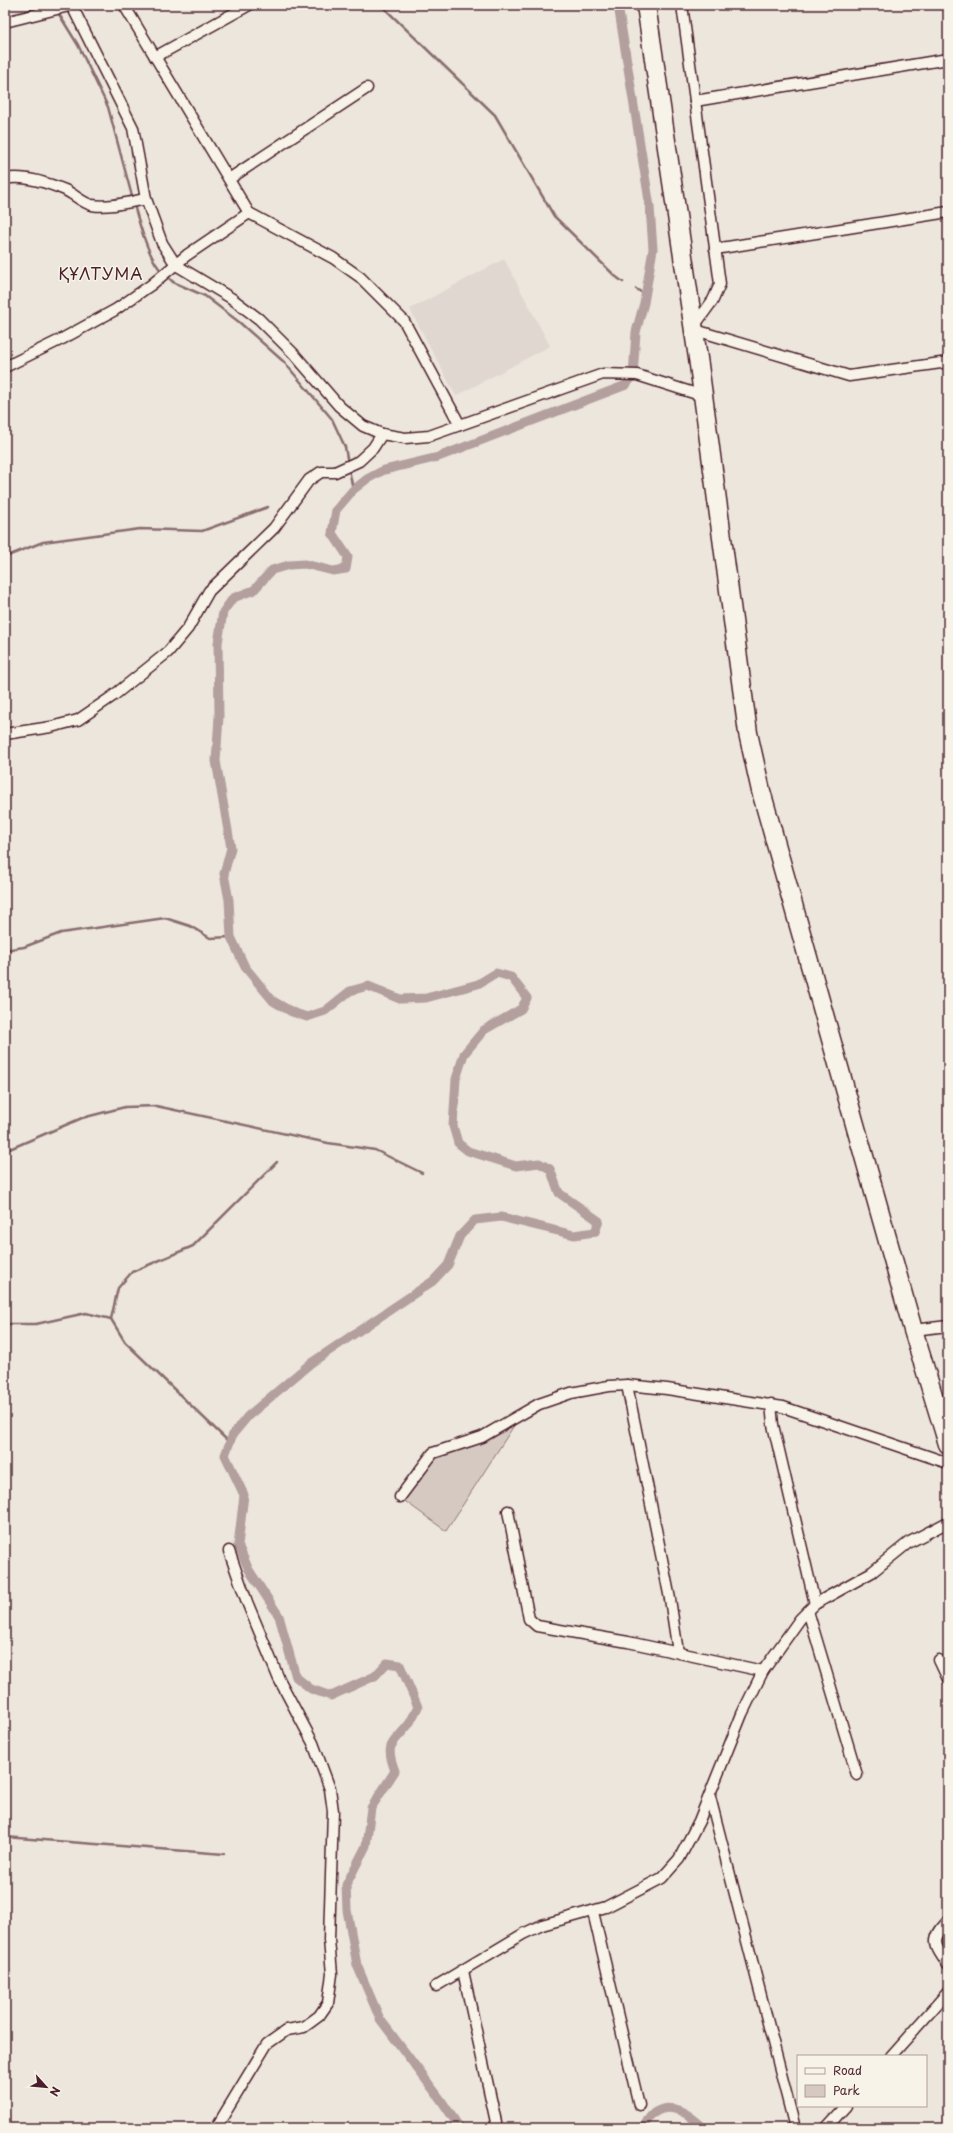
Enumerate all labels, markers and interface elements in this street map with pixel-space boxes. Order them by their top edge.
district label: ҚҰЛТУМА [58,261,144,285]
legend [797,2055,927,2107]
text: Road [833,2061,862,2079]
north arrow [26,2067,66,2107]
text: Park [833,2081,860,2099]
text: N [46,2084,65,2100]

